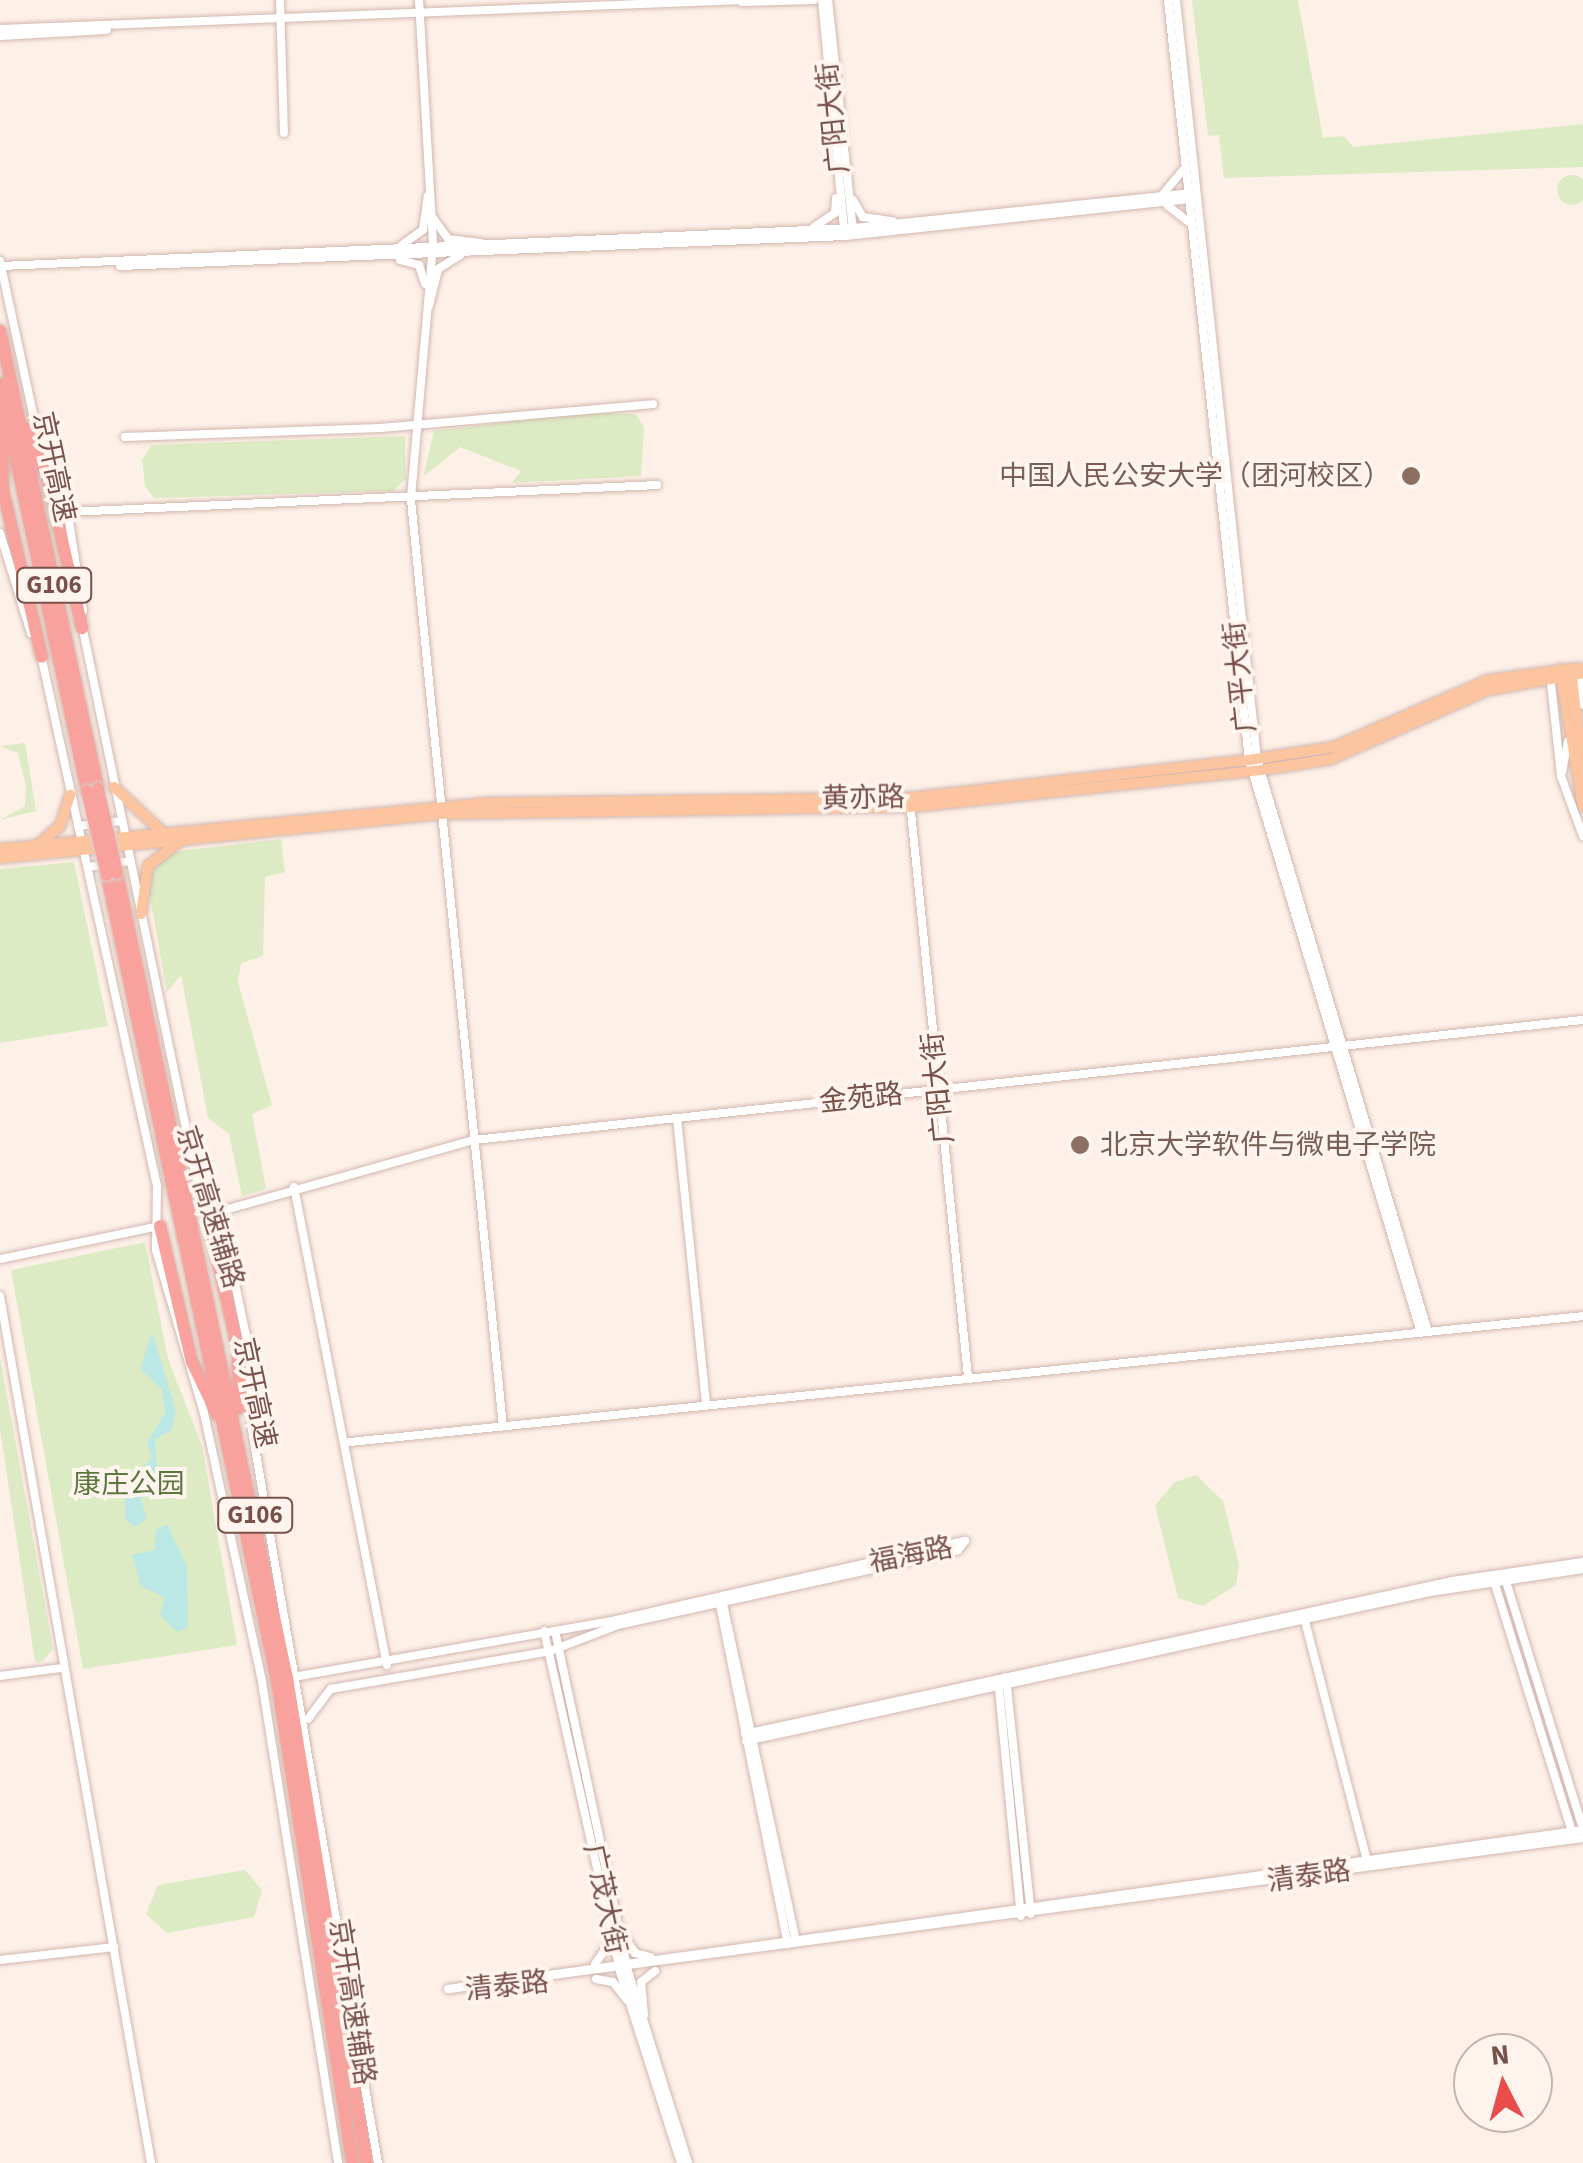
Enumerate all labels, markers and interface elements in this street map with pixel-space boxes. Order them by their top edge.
street label: 广阳大街 [810,61,856,175]
street label: 京开高速 [26,409,82,525]
place label: 中国人民公安大学（团河校区） [999,459,1391,493]
marker: 中国人民公安大学（团河校区） [1400,465,1422,487]
road number: G106 [14,565,94,605]
street label: 广平大街 [1217,620,1263,734]
street label: 黄亦路 [821,780,905,816]
street label: 广阳大街 [915,1031,961,1145]
street label: 金苑路 [817,1077,905,1119]
street label: 京开高速辅路 [169,1122,251,1292]
place label: 北京大学软件与微电子学院 [1100,1128,1436,1162]
marker: 北京大学软件与微电子学院 [1069,1134,1091,1156]
street label: 京开高速 [227,1335,283,1451]
park label: 康庄公园 [73,1467,185,1501]
road number: G106 [215,1495,295,1535]
street label: 福海路 [867,1530,955,1580]
street label: 广茂大街 [577,1841,633,1957]
street label: 清泰路 [1265,1854,1353,1898]
street label: 京开高速辅路 [322,1916,382,2088]
street label: 清泰路 [463,1965,551,2007]
north arrow [1453,2033,1553,2133]
text: N [1489,2034,1511,2076]

